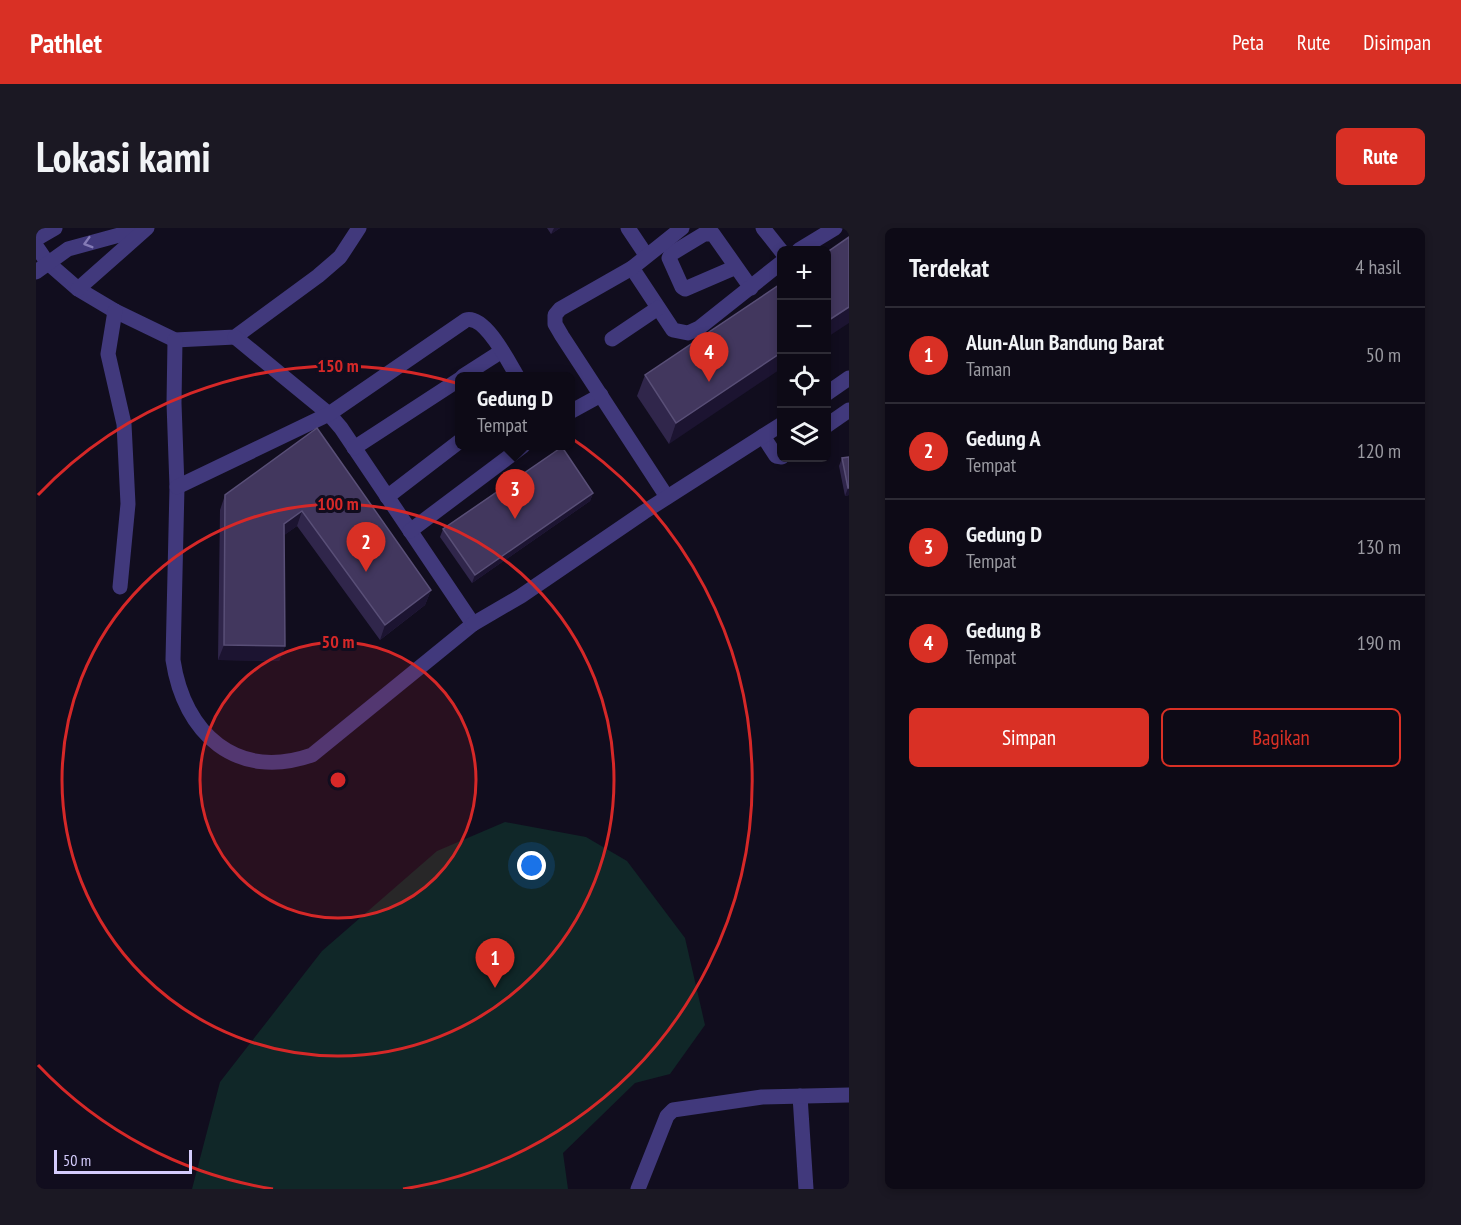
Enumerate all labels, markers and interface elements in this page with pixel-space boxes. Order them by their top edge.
text: Pathlet [30,24,102,61]
text: Peta [1232,29,1264,56]
text: Rute [1297,29,1330,56]
text: Disimpan [1363,29,1431,56]
button: Rute [1336,128,1425,185]
text: Lokasi kami [36,129,211,184]
one-way arrow [83,236,94,248]
map controls [777,246,831,462]
button: + [777,246,831,300]
text: Terdekat [909,251,989,284]
text: 4 hasil [1355,254,1401,280]
button: − [777,300,831,354]
text: Alun-Alun Bandung Barat [966,328,1164,356]
pin: 4 [690,332,728,382]
text: 1 [924,342,933,368]
text: 50 m [1366,342,1401,368]
text: 150 m [317,354,359,377]
button: locate [777,354,831,408]
text: Taman [966,356,1011,382]
popup [455,372,575,450]
text: Gedung D [477,384,553,412]
button: layers [777,408,831,462]
text: Tempat [477,412,527,438]
text: Gedung A [966,424,1040,452]
text: 2 [924,438,933,464]
text: 120 m [1357,438,1401,464]
text: Tempat [966,452,1016,478]
pin: 3 [496,470,534,519]
text: 100 m [317,492,359,515]
text: Gedung D [966,520,1042,548]
pin: 2 [346,522,386,572]
text: 3 [924,534,933,560]
text: 130 m [1357,534,1401,560]
text: Tempat [966,548,1016,574]
text: Gedung B [966,616,1041,644]
text: 50 m [322,630,354,653]
text: 4 [924,630,933,656]
text: 190 m [1357,630,1401,656]
text: Tempat [966,644,1016,670]
button: Simpan [909,708,1149,767]
button: Bagikan [1161,708,1401,767]
centre of rings [328,770,348,790]
your location [517,851,546,880]
pin: 1 [476,938,514,988]
scale bar [54,1147,192,1174]
text: 50 m [63,1150,91,1170]

